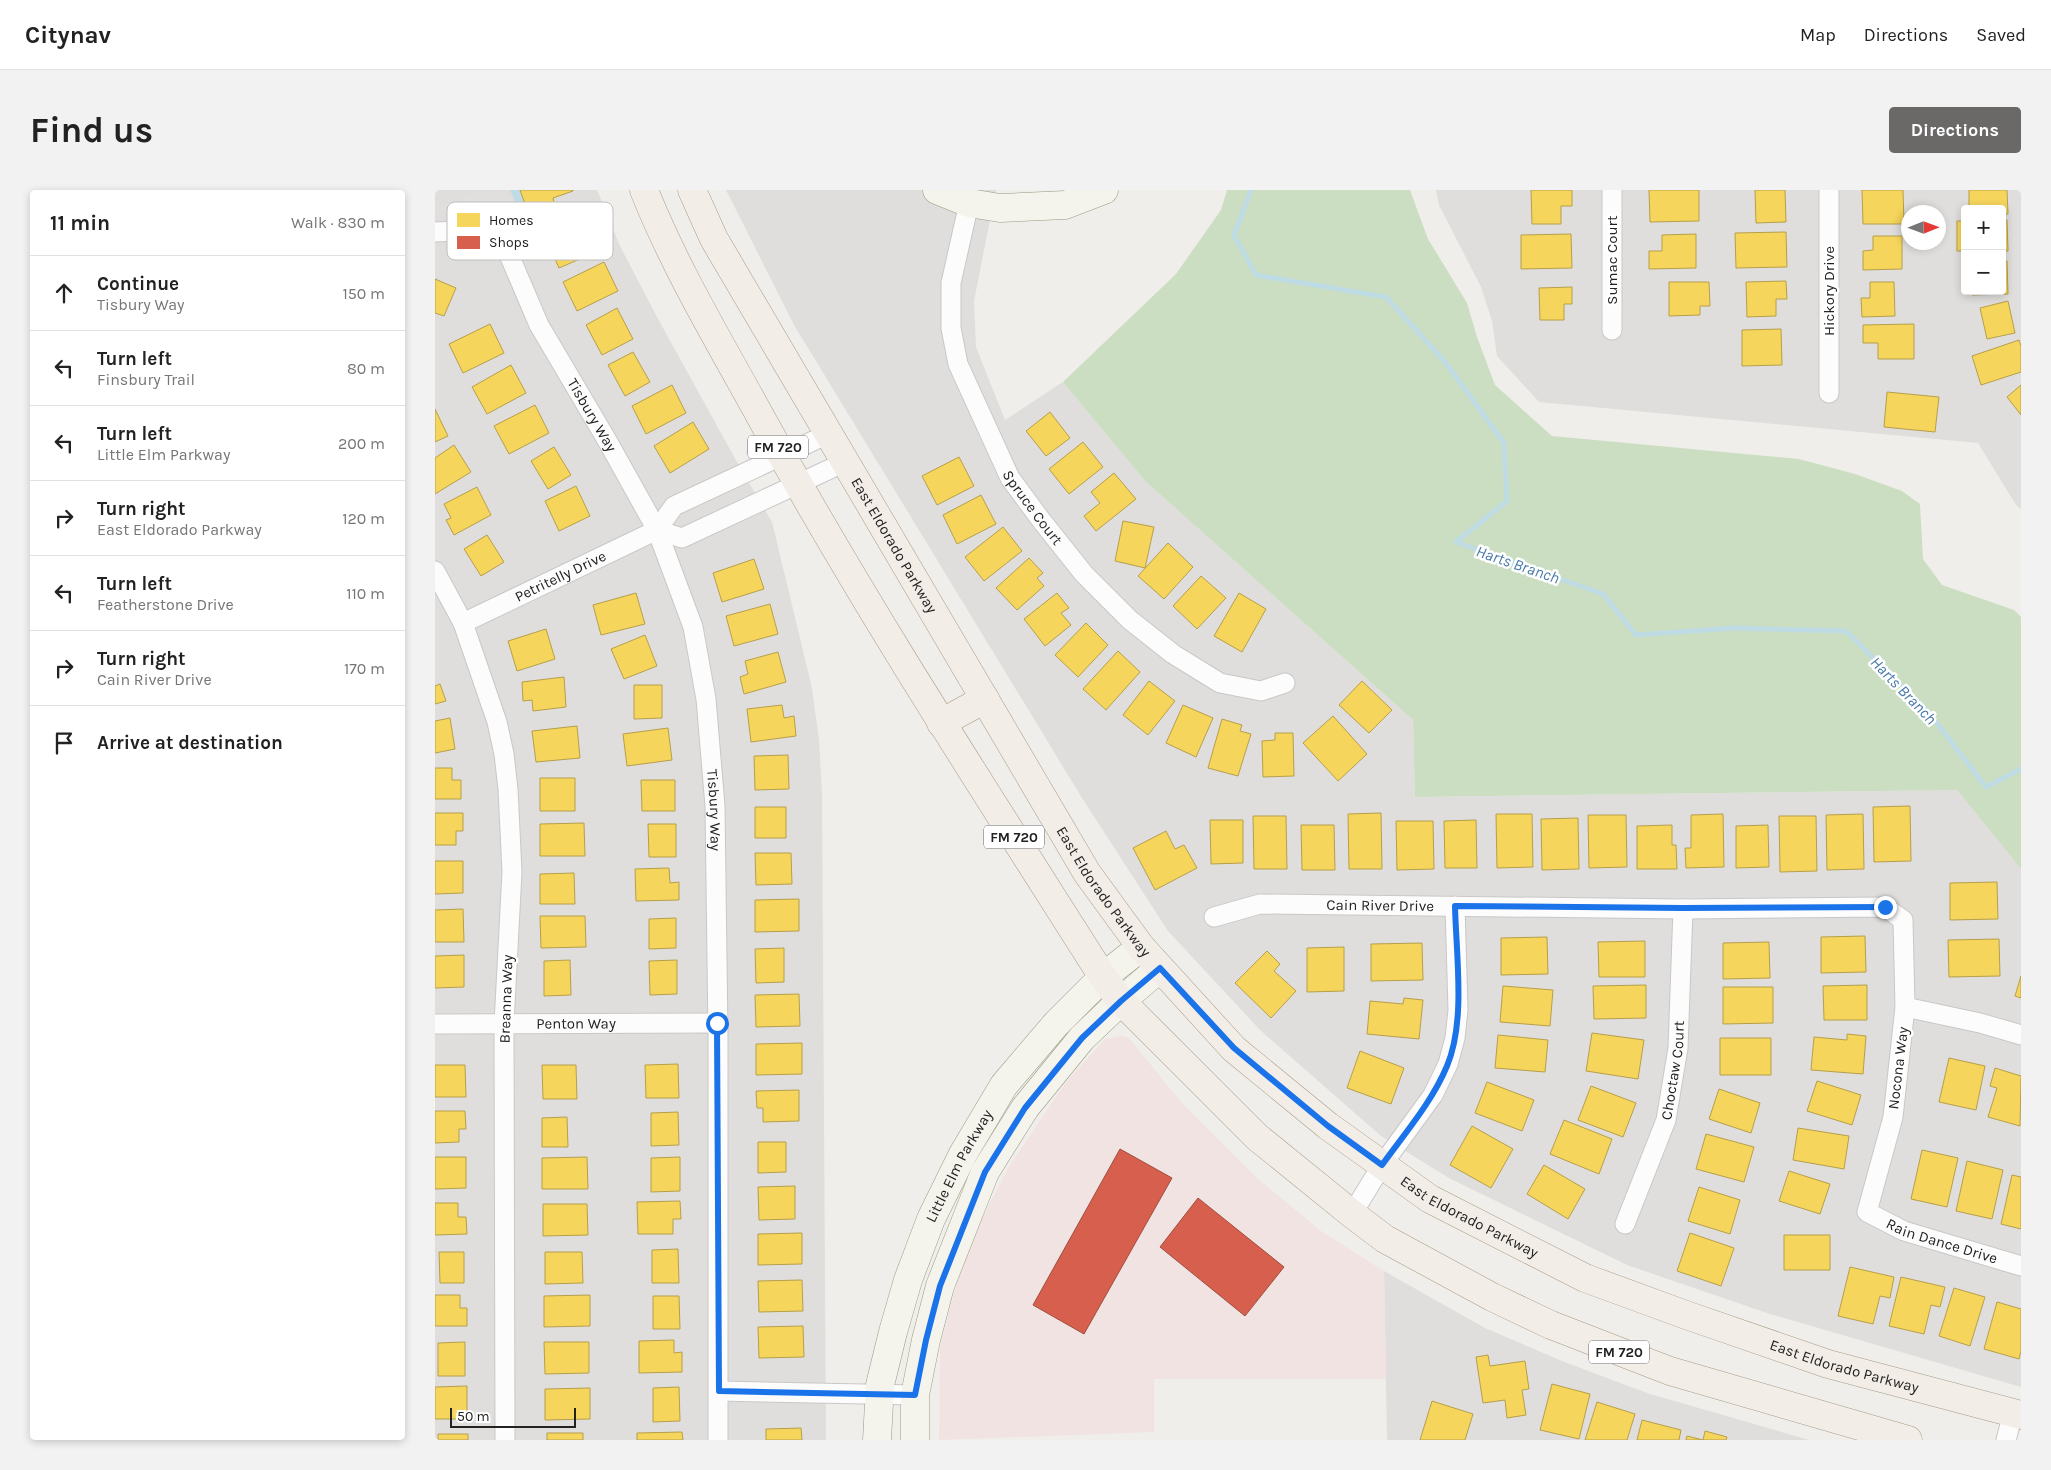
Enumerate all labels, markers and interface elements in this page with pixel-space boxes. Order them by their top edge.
text: Citynav [25,21,111,49]
text: Map [1800,24,1836,46]
text: Directions [1864,24,1948,46]
text: Saved [1976,24,2026,46]
button: Directions [1889,107,2021,153]
text: Find us [30,110,153,151]
legend [447,202,613,260]
north arrow [1901,205,1946,250]
map controls [1961,205,2006,295]
button: + [1961,205,2006,250]
text: 11 min [50,211,110,235]
text: Homes [489,212,534,229]
text: Walk · 830 m [291,213,385,232]
street label: Sumac Court [1603,215,1621,305]
text: Shops [489,234,529,251]
street label: Hickory Drive [1820,246,1838,336]
button: − [1961,250,2006,295]
text: Continue [97,273,179,295]
icon: ahead [50,279,78,307]
text: 150 m [342,284,385,303]
text: Tisbury Way [97,295,184,314]
text: Turn left [97,348,172,370]
icon: left [50,354,78,382]
text: 80 m [347,359,385,378]
text: Finsbury Trail [97,370,195,389]
street label: Tisbury Way [564,375,621,455]
text: Turn left [97,423,172,445]
icon: left [50,429,78,457]
text: 200 m [338,434,385,453]
road number: FM 720 [748,436,808,458]
text: Little Elm Parkway [97,445,230,464]
street label: Spruce Court [999,467,1067,549]
street label: East Eldorado Parkway [847,474,941,616]
text: Turn right [97,498,186,520]
icon: right [50,504,78,532]
text: 120 m [342,509,385,528]
text: East Eldorado Parkway [97,520,262,539]
water label: Harts Branch [1474,541,1562,588]
street label: Petritelly Drive [512,547,609,606]
text: Turn left [97,573,172,595]
icon: left [50,579,78,607]
text: 110 m [346,584,385,603]
text: Featherstone Drive [97,595,234,614]
text: Turn right [97,648,186,670]
water label: Harts Branch [1867,652,1941,728]
icon: right [50,654,78,682]
text: 170 m [344,659,385,678]
text: Cain River Drive [97,670,212,689]
icon: arrive [50,729,78,757]
text: Arrive at destination [97,732,283,754]
street label: Tisbury Way [703,768,725,851]
street label: East Eldorado Parkway [1053,823,1155,961]
road number: FM 720 [984,826,1044,849]
street label: Cain River Drive [1326,896,1434,915]
route end [1874,896,1897,919]
street label: Breanna Way [495,954,517,1044]
route start [706,1012,729,1035]
street label: Penton Way [536,1014,616,1033]
street label: Choctaw Court [1657,1020,1688,1121]
street label: Nocona Way [1884,1025,1912,1111]
street label: Little Elm Parkway [922,1106,996,1225]
street label: East Eldorado Parkway [1397,1172,1541,1262]
street label: Rain Dance Drive [1883,1214,2000,1267]
street label: East Eldorado Parkway [1768,1336,1921,1397]
road number: FM 720 [1589,1340,1649,1364]
scale bar [450,1405,576,1428]
text: 50 m [457,1408,490,1425]

